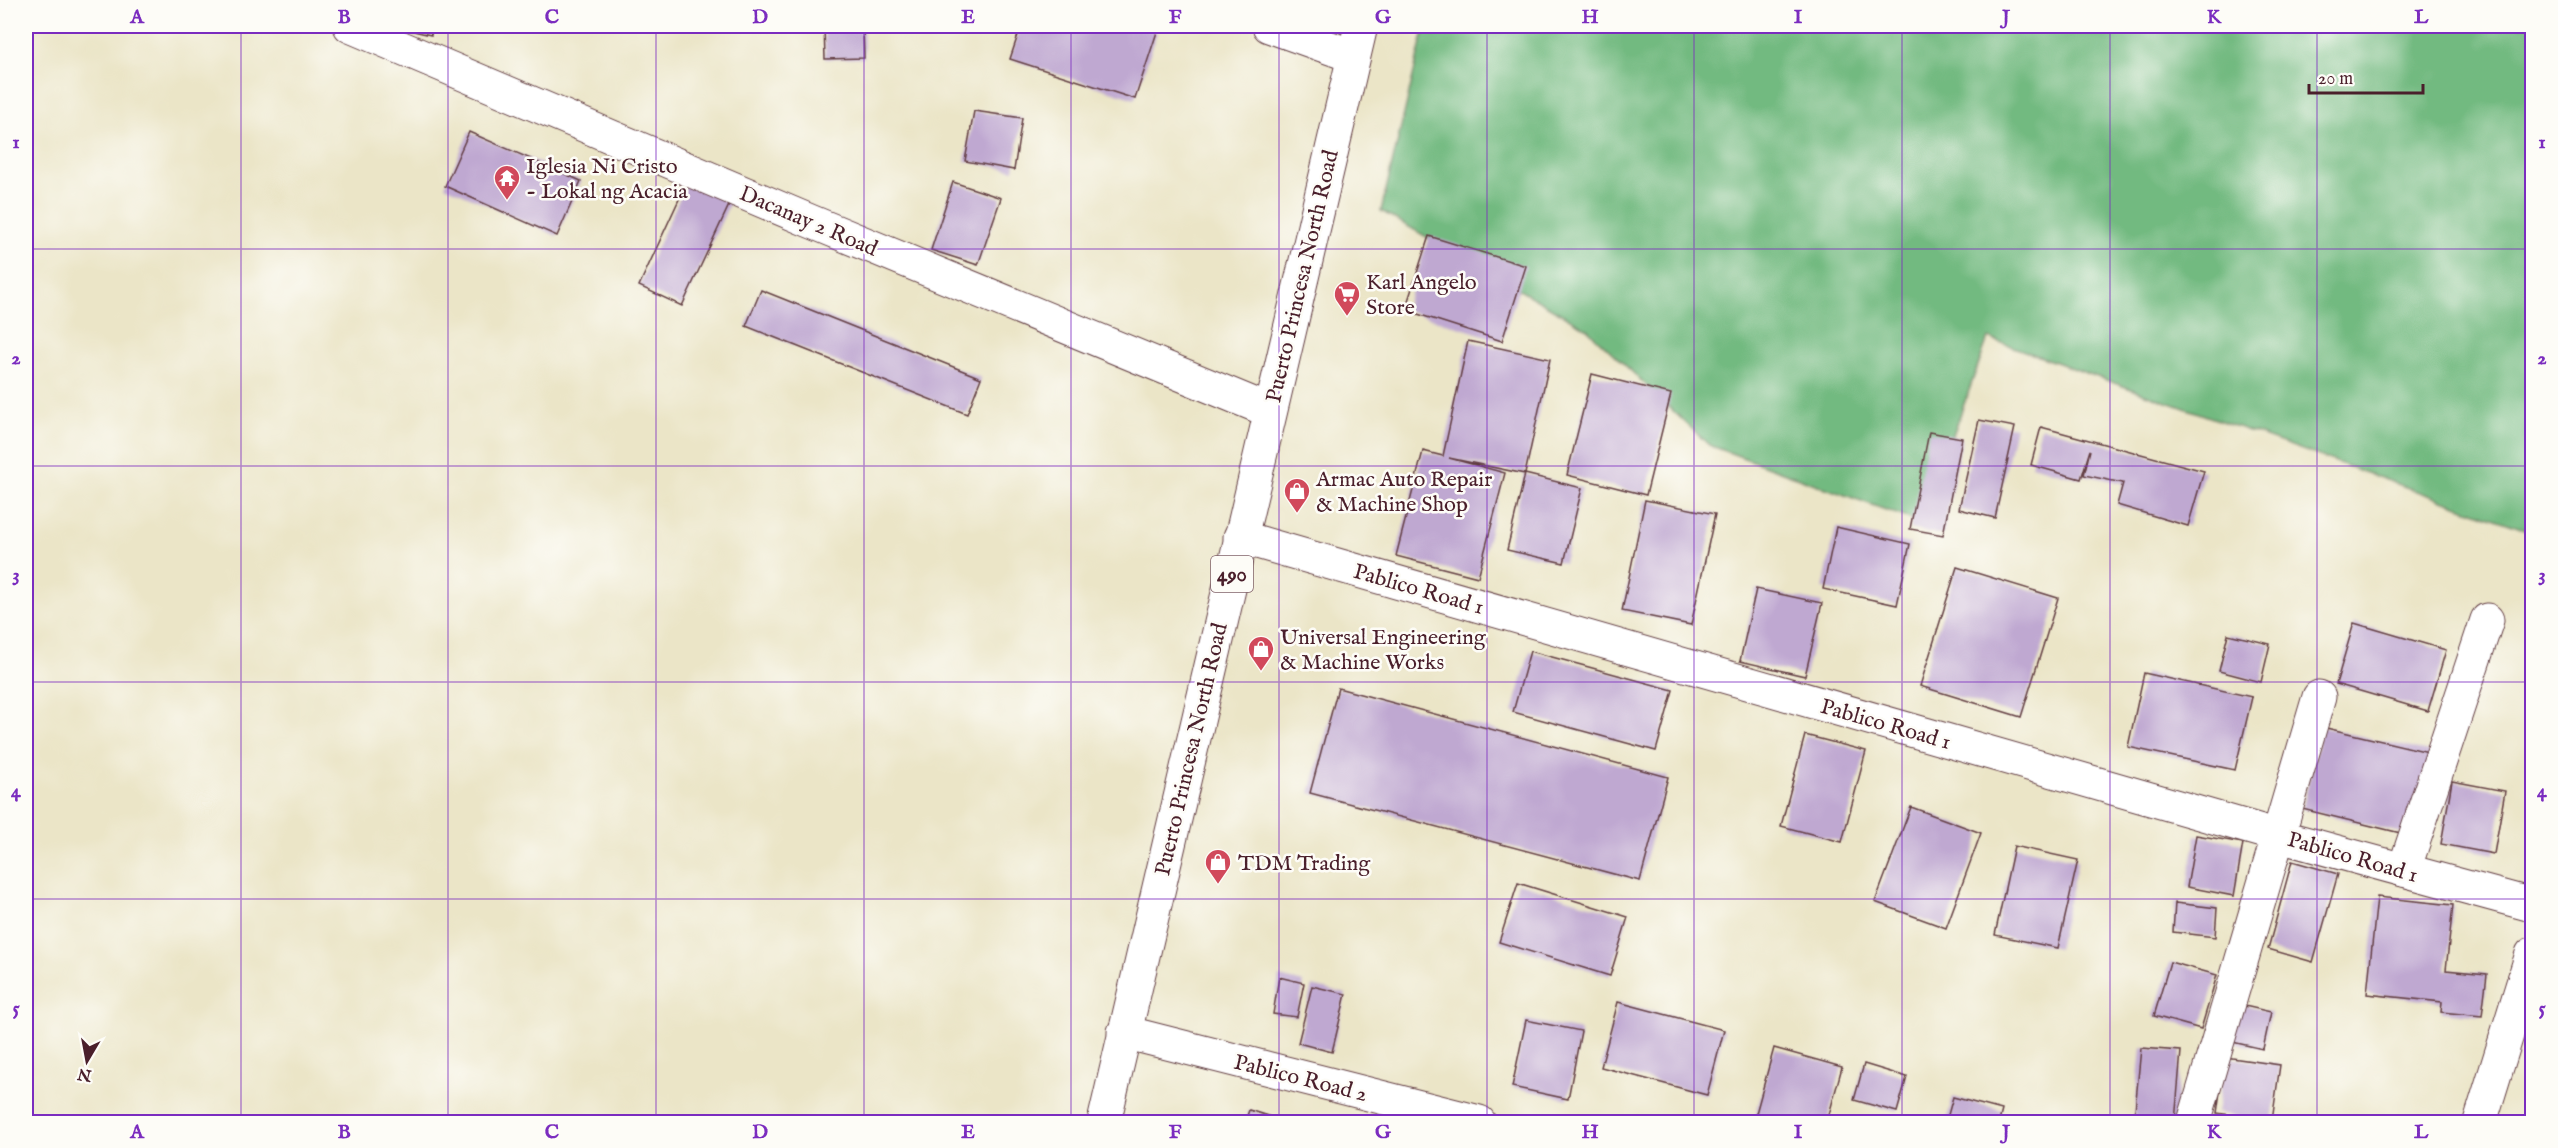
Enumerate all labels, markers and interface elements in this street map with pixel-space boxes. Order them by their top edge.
text: A [129,5,145,30]
text: B [337,5,351,30]
text: C [545,5,559,30]
text: D [752,5,768,30]
text: E [961,5,975,30]
text: F [1169,5,1182,30]
text: G [1375,5,1392,30]
text: H [1581,5,1599,30]
text: I [1794,5,1803,30]
text: J [1999,5,2011,30]
text: K [2207,5,2223,30]
text: L [2414,5,2429,30]
scale bar [2309,57,2423,95]
text: 20 m [2318,68,2353,91]
text: 1 [12,130,20,155]
text: 1 [2538,130,2546,155]
street label: Puerto Princesa North Road [1260,147,1346,406]
place label: Iglesia Ni Cristo - Lokal ng Acacia [526,153,688,206]
temple icon: Iglesia Ni Cristo - Lokal ng Acacia [492,163,522,201]
street label: Dacanay 2 Road [735,180,882,264]
place label: Karl Angelo Store [1366,269,1477,322]
supermarket icon: Karl Angelo Store [1332,279,1362,317]
text: 2 [11,346,21,371]
text: 2 [2537,346,2547,371]
place label: Armac Auto Repair & Machine Shop [1315,466,1492,519]
shop icon: Armac Auto Repair & Machine Shop [1282,476,1312,514]
road number: 490 [1211,556,1253,592]
street label: Pablico Road 1 [1350,558,1487,622]
text: 3 [12,563,20,588]
text: 3 [2538,563,2546,588]
street label: Puerto Princesa North Road [1149,620,1235,879]
place label: Universal Engineering & Machine Works [1280,624,1487,677]
shop icon: Universal Engineering & Machine Works [1246,634,1276,672]
street label: Pablico Road 1 [1817,693,1954,757]
text: 4 [11,779,22,804]
text: 4 [2537,779,2548,804]
street label: Pablico Road 1 [2284,826,2421,890]
shop icon: TDM Trading [1203,847,1233,885]
place label: TDM Trading [1238,850,1371,878]
text: 5 [12,996,20,1021]
text: 5 [2538,996,2546,1021]
north arrow [57,1031,117,1091]
street label: Pablico Road 2 [1231,1049,1370,1109]
text: N [76,1063,94,1085]
text: A [129,1120,145,1145]
text: B [337,1120,351,1145]
text: C [545,1120,559,1145]
text: D [752,1120,768,1145]
text: E [961,1120,975,1145]
text: F [1169,1120,1182,1145]
text: G [1375,1120,1392,1145]
text: H [1581,1120,1599,1145]
text: I [1794,1120,1803,1145]
text: J [1999,1120,2011,1145]
text: K [2207,1120,2223,1145]
text: L [2414,1120,2429,1145]

